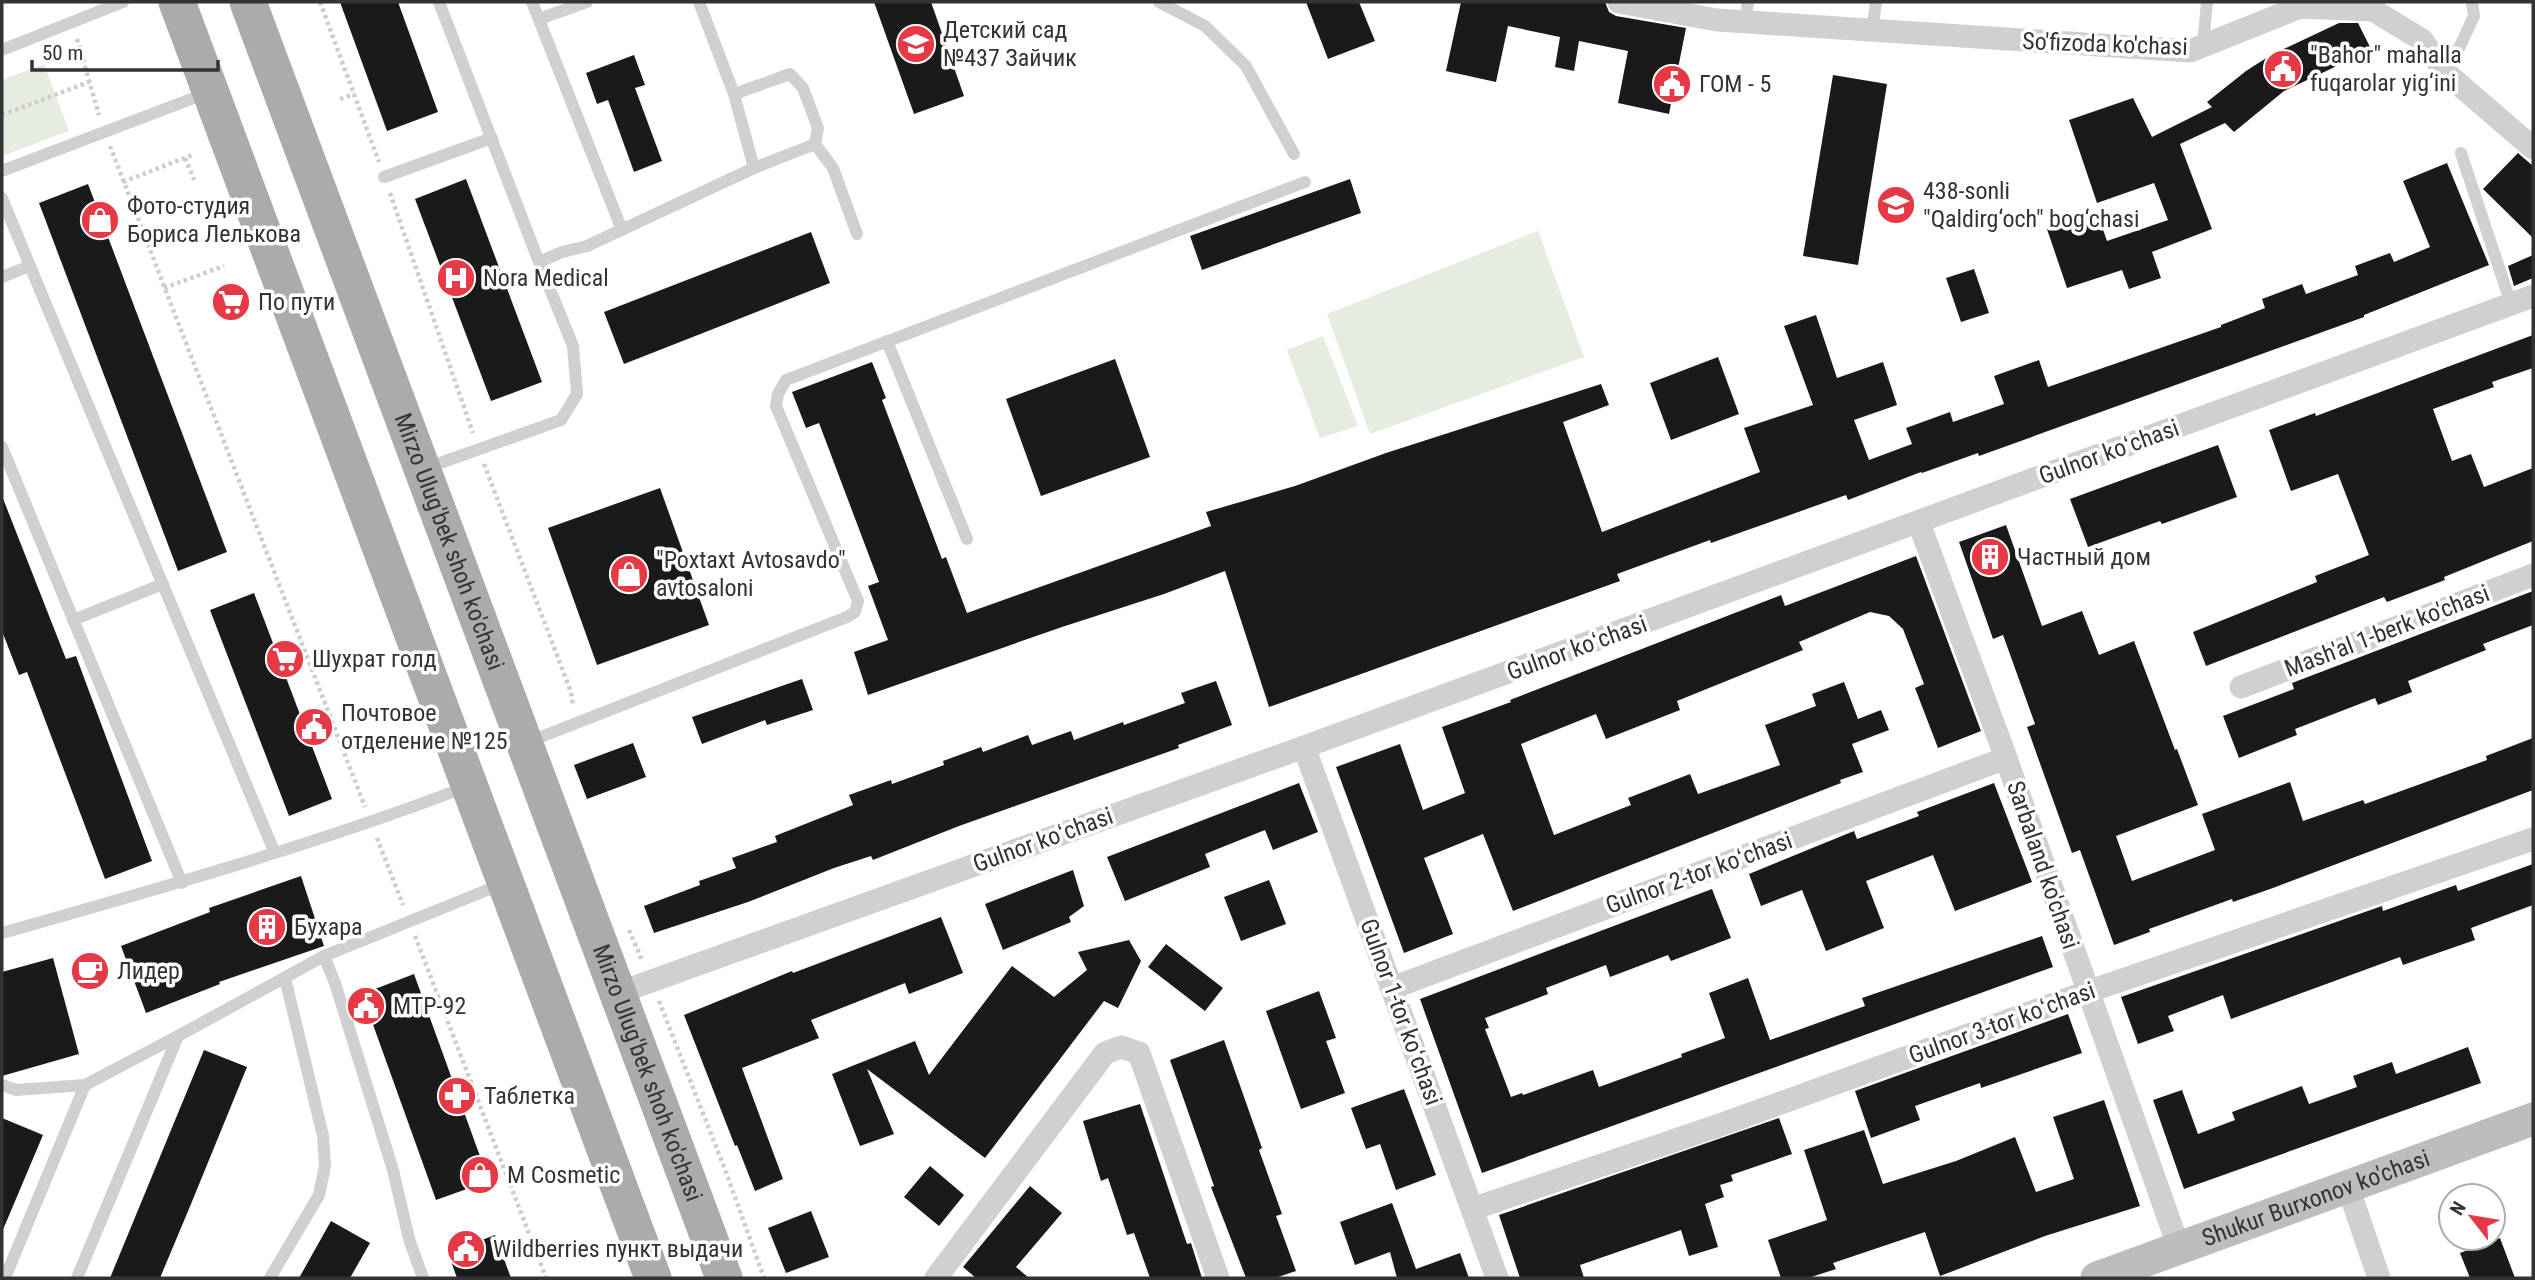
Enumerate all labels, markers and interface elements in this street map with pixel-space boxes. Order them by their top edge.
place label: Детский сад №437 Зайчик [943,16,1077,72]
school or university icon: Детский сад №437 Зайчик [895,23,937,65]
street label: So'fizoda ko'chasi [2022,27,2188,61]
scale bar [32,28,217,72]
text: 50 m [42,41,83,65]
place label: "Bahor" mahalla fuqarolar yig‘ini [2310,41,2462,97]
public building icon: "Bahor" mahalla fuqarolar yig‘ini [2262,48,2304,90]
public building icon: ГОМ - 5 [1651,63,1693,105]
place label: ГОМ - 5 [1699,70,1771,98]
place label: 438-sonli "Qaldirg‘och" bog‘chasi [1923,177,2139,233]
school or university icon: 438-sonli "Qaldirg‘och" bog‘chasi [1875,184,1917,226]
place label: Фото-студия Бориса Лелькова [127,192,301,248]
shop icon: Фото-студия Бориса Лелькова [79,199,121,241]
hospital icon: Nora Medical [435,257,477,299]
place label: Nora Medical [483,264,609,292]
supermarket icon: По пути [210,281,252,323]
place label: По пути [258,288,335,316]
street label: Mirzo Ulug'bek shoh ko'chasi [389,409,510,674]
street label: Gulnor koʻchasi [2035,414,2183,490]
building icon: Частный дом [1969,536,2011,578]
place label: Частный дом [2017,543,2151,571]
place label: "Poxtaxt Avtosavdo" avtosaloni [656,546,846,602]
shop icon: "Poxtaxt Avtosavdo" avtosaloni [608,553,650,595]
street label: Mash'al 1-berk ko'chasi [2281,579,2493,683]
street label: Gulnor koʻchasi [1503,610,1651,686]
supermarket icon: Шухрат голд [264,638,306,680]
place label: Шухрат голд [312,645,437,673]
place label: Почтовое отделение №125 [341,699,508,755]
public building icon: Почтовое отделение №125 [293,706,335,748]
street label: Sarbaland ko'chasi [2001,777,2085,953]
street label: Gulnor koʻchasi [969,802,1117,878]
street label: Gulnor 2-tor koʻchasi [1602,826,1796,920]
building icon: Бухара [246,906,288,948]
place label: Бухара [294,913,363,941]
street label: Gulnor 1-tor koʻchasi [1354,915,1448,1109]
street label: Mirzo Ulug'bek shoh ko'chasi [587,941,708,1205]
cafe icon: Лидер [69,950,111,992]
place label: Лидер [117,957,180,985]
street label: Gulnor 3-tor koʻchasi [1905,976,2099,1070]
public building icon: MTP-92 [345,985,387,1027]
place label: MTP-92 [393,992,466,1020]
pharmacy icon: Таблетка [436,1075,478,1117]
place label: Таблетка [484,1082,575,1110]
street label: Shukur Burxonov ko'chasi [2198,1144,2433,1252]
shop icon: M Cosmetic [459,1154,501,1196]
place label: M Cosmetic [507,1161,620,1189]
north arrow [2437,1182,2507,1252]
text: N [2445,1198,2471,1219]
public building icon: Wildberries пункт выдачи [445,1228,487,1270]
place label: Wildberries пункт выдачи [493,1235,743,1263]

